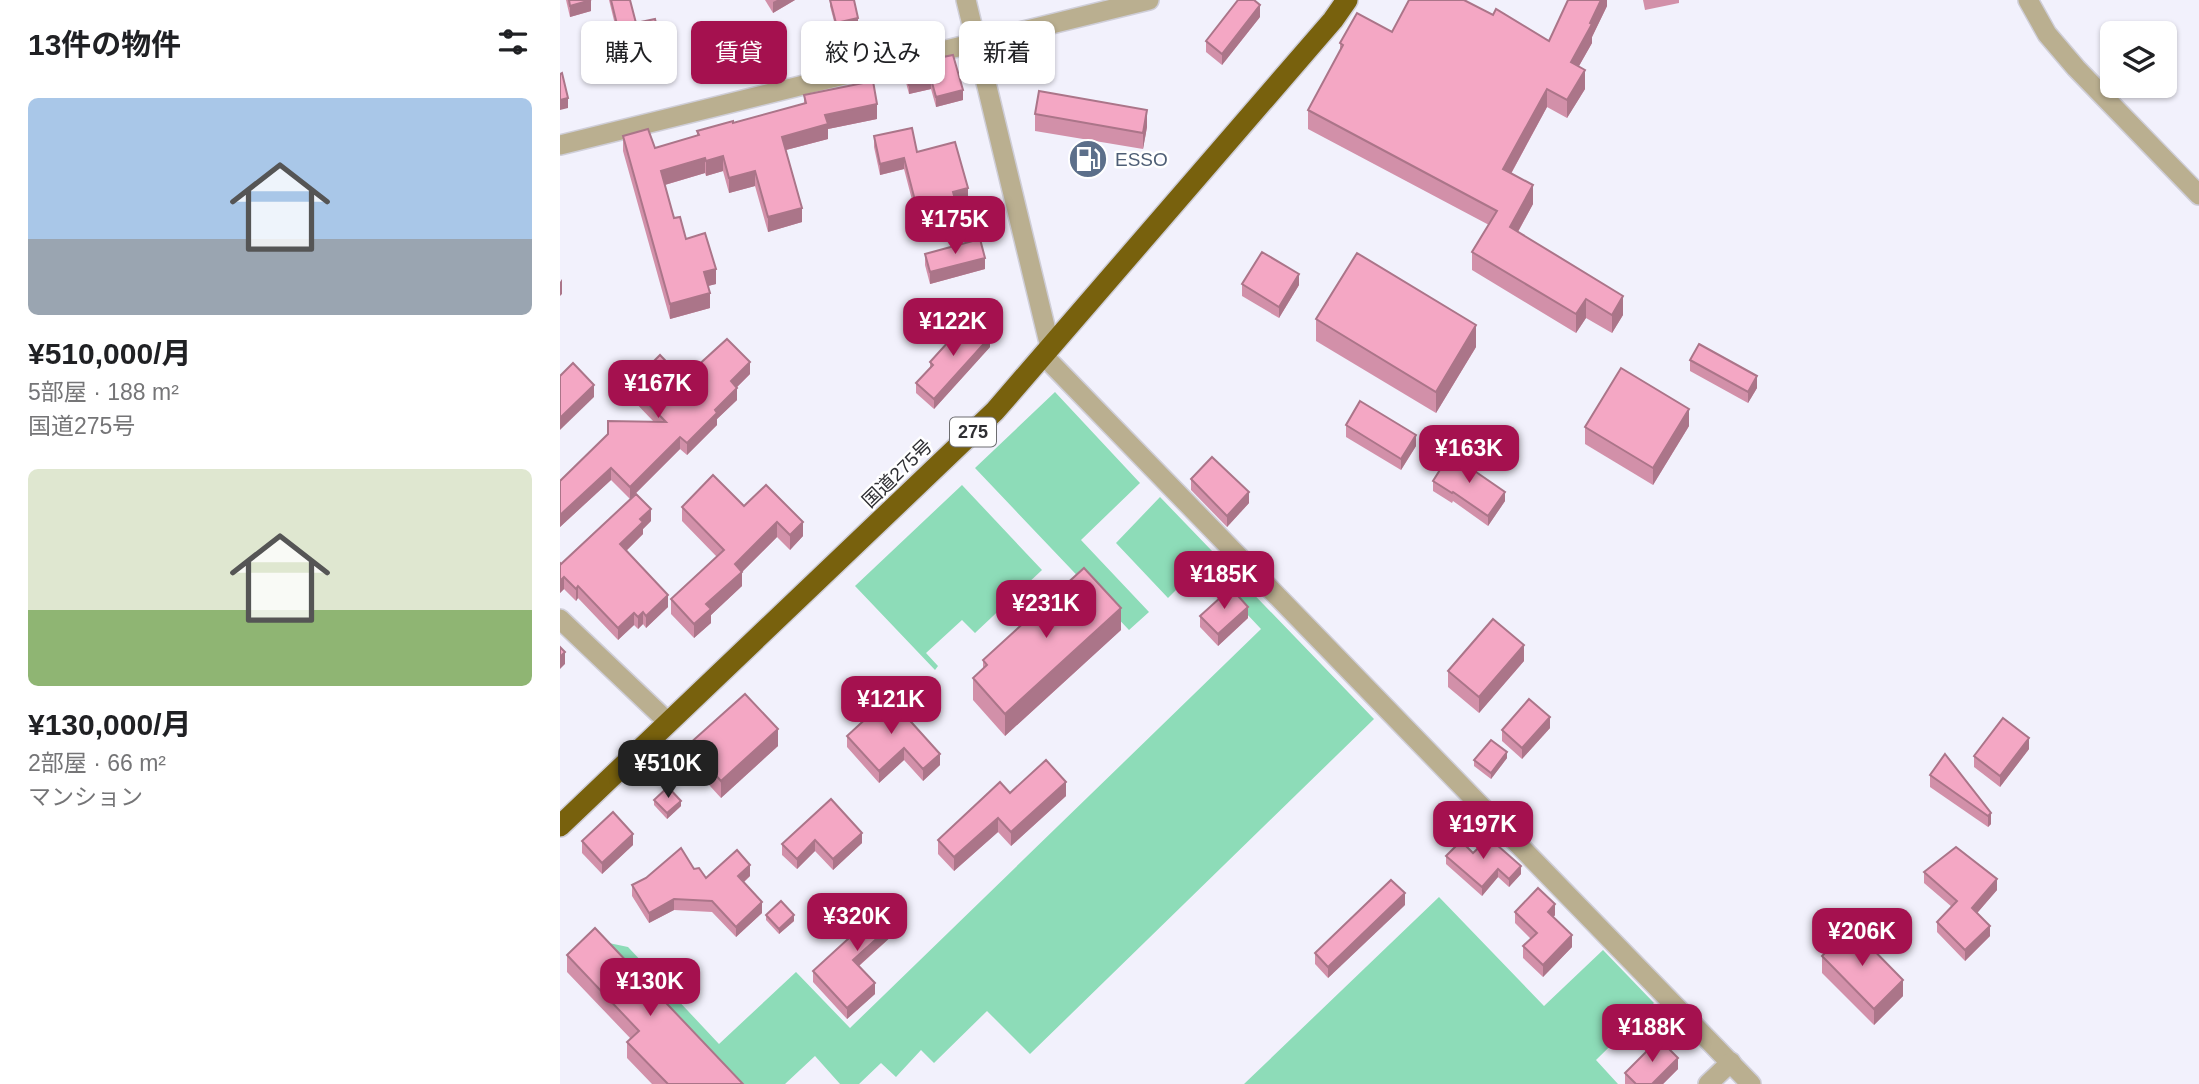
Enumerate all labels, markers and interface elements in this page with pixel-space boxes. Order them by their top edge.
chip: 購入 [581,21,677,84]
chip: 賃貸 [691,21,787,84]
chip: 絞り込み [801,21,945,84]
chip: 新着 [959,21,1055,84]
map controls [2100,21,2177,98]
button: layers [2100,21,2177,98]
icon: filters [494,23,532,61]
text: 13件の物件 [28,28,181,61]
fuel station icon: ESSO [1067,138,1109,180]
icon: home [217,144,343,270]
place label: ESSO [1115,149,1168,170]
pin: ¥175K [906,196,1004,256]
text: ¥175K [921,206,989,232]
pin: ¥122K [904,298,1002,358]
text: ¥122K [919,308,987,334]
text: ¥510,000/月 [28,337,191,370]
pin: ¥167K [609,360,707,420]
text: ¥167K [624,370,692,396]
text: 5部屋 · 188 m² [28,379,179,405]
text: 国道275号 [28,413,135,439]
road number: 275 [950,418,996,446]
pin: ¥163K [1420,426,1518,485]
street label: 国道275号 [858,435,937,512]
text: ¥163K [1435,435,1503,461]
icon: home [217,515,343,641]
pin: ¥185K [1175,552,1273,611]
text: ¥185K [1190,561,1258,587]
pin: ¥231K [997,580,1095,640]
text: ¥231K [1012,590,1080,616]
pin: ¥121K [842,676,940,736]
text: ¥121K [857,686,925,712]
text: ¥130,000/月 [28,708,191,741]
pin: ¥510K [619,740,717,800]
text: 2部屋 · 66 m² [28,750,166,776]
text: ¥510K [634,750,702,776]
text: マンション [28,784,143,810]
pin: ¥197K [1434,802,1532,861]
text: ¥197K [1449,811,1517,837]
pin: ¥320K [808,894,906,953]
text: ¥320K [823,903,891,929]
pin: ¥206K [1813,908,1911,968]
text: ¥206K [1828,918,1896,944]
pin: ¥130K [601,958,699,1018]
text: ¥130K [616,968,684,994]
pin: ¥188K [1603,1004,1701,1064]
text: ¥188K [1618,1014,1686,1040]

